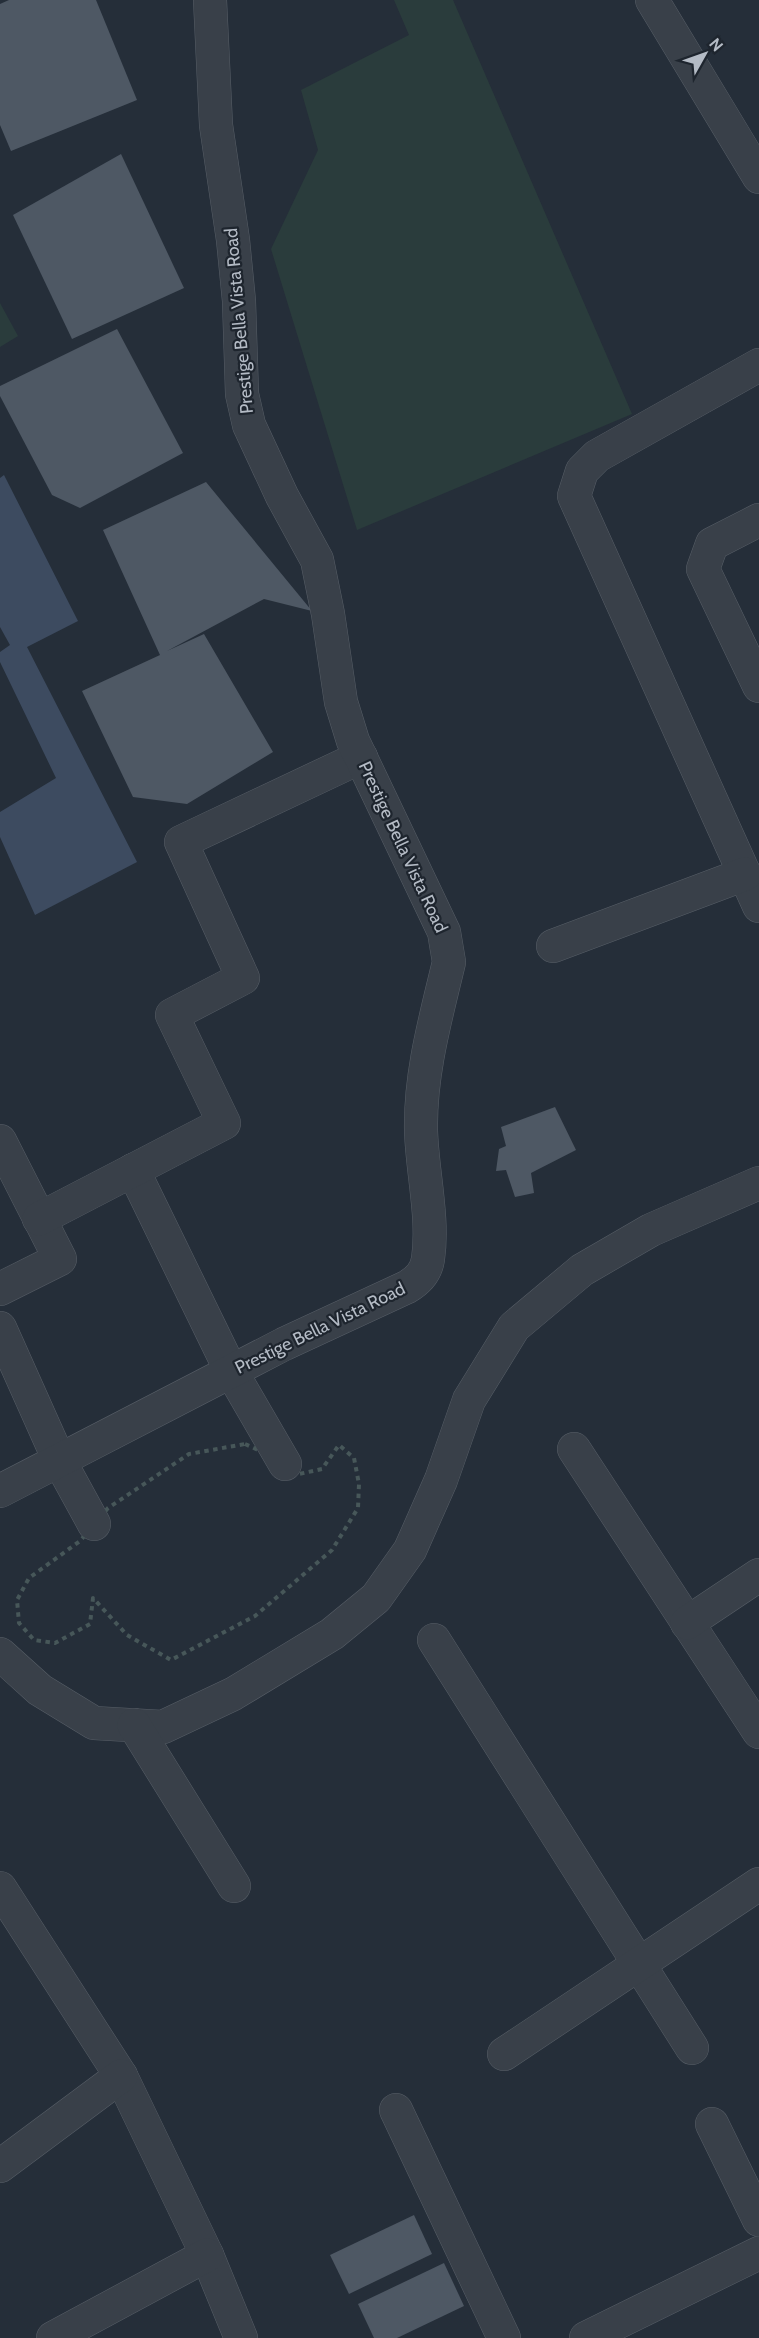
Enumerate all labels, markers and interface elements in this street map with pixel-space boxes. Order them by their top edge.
north arrow [675,24,735,84]
text: N [705,34,727,55]
street label: Prestige Bella Vista Road [220,227,258,415]
street label: Prestige Bella Vista Road [354,758,452,936]
street label: Prestige Bella Vista Road [231,1277,409,1379]

